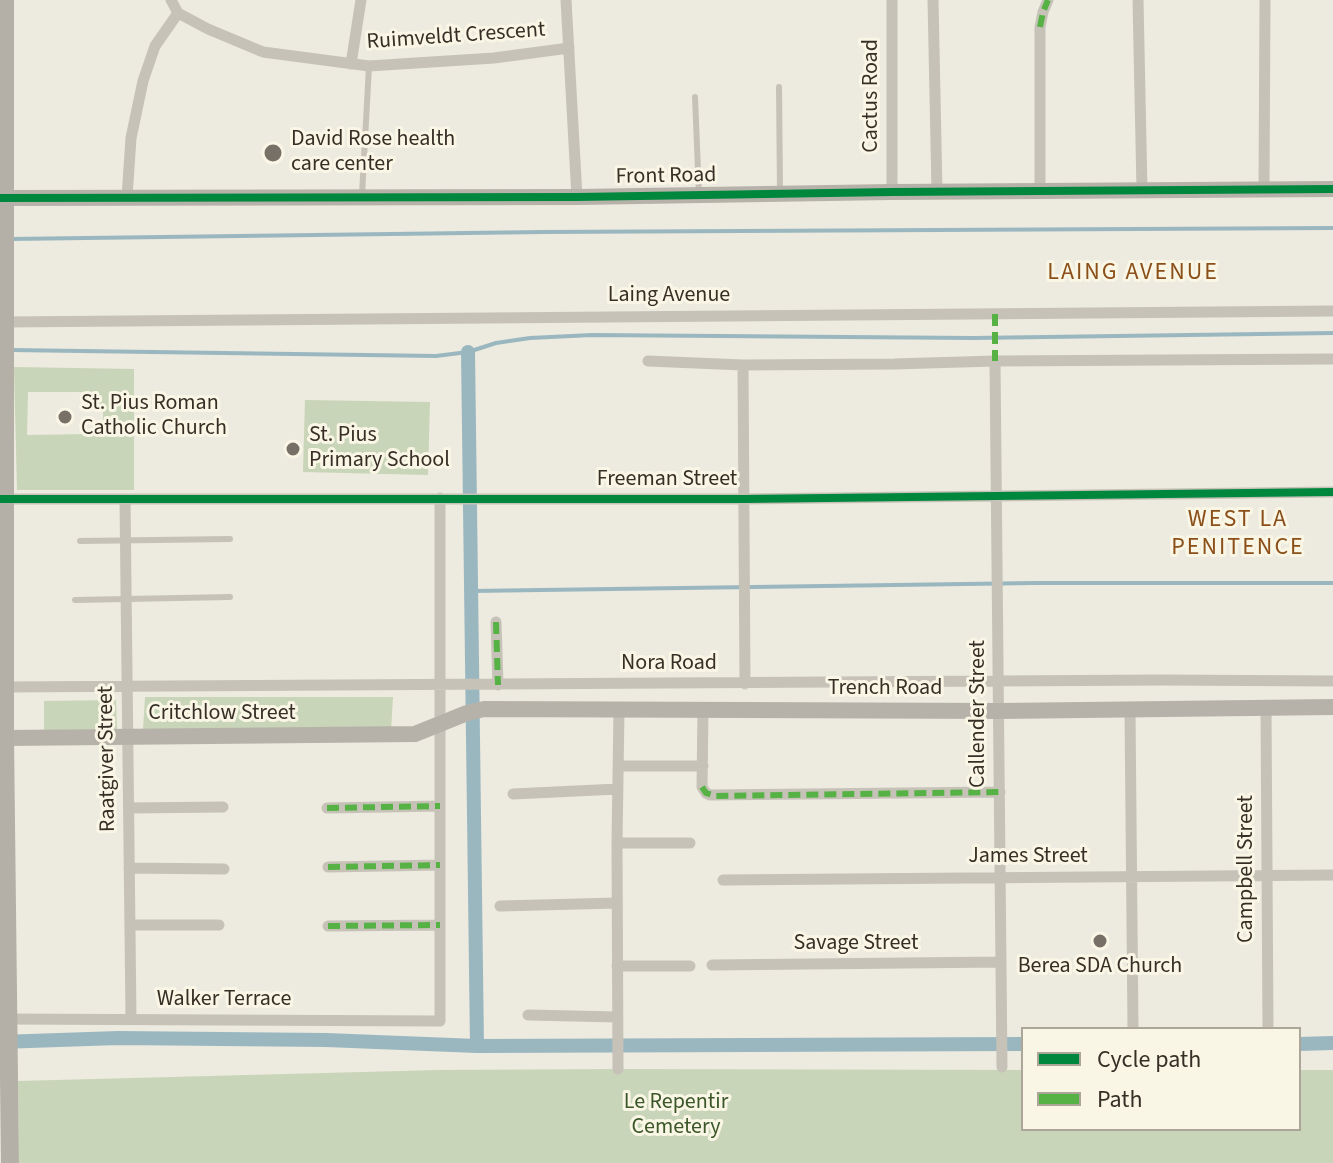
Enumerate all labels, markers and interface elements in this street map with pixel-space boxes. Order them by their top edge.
street label: Ruimveldt Crescent [366,18,546,56]
street label: Cactus Road [859,39,885,153]
place label: David Rose health care center [291,127,455,178]
marker: David Rose health care center [262,142,284,164]
street label: Front Road [615,163,717,191]
district label: LAING AVENUE [1047,260,1219,288]
street label: Laing Avenue [608,283,730,309]
place label: St. Pius Roman Catholic Church [81,391,227,442]
marker: St. Pius Roman Catholic Church [56,408,74,426]
place label: St. Pius Primary School [309,423,450,474]
marker: St. Pius Primary School [284,440,302,458]
street label: Freeman Street [597,467,737,493]
district label: WEST LA PENITENCE [1171,507,1305,563]
street label: Callender Street [966,640,992,788]
street label: Nora Road [621,651,717,677]
street label: Trench Road [828,676,942,702]
street label: Raatgiver Street [94,686,122,832]
street label: Critchlow Street [148,701,296,727]
street label: Campbell Street [1234,795,1260,943]
street label: James Street [968,844,1088,870]
street label: Savage Street [794,931,918,957]
marker: Berea SDA Church [1091,932,1109,950]
place label: Berea SDA Church [1018,954,1182,980]
street label: Walker Terrace [157,987,291,1013]
legend [1021,1027,1301,1131]
text: Cycle path [1097,1042,1201,1077]
text: Path [1097,1082,1143,1117]
park label: Le Repentir Cemetery [624,1090,728,1142]

